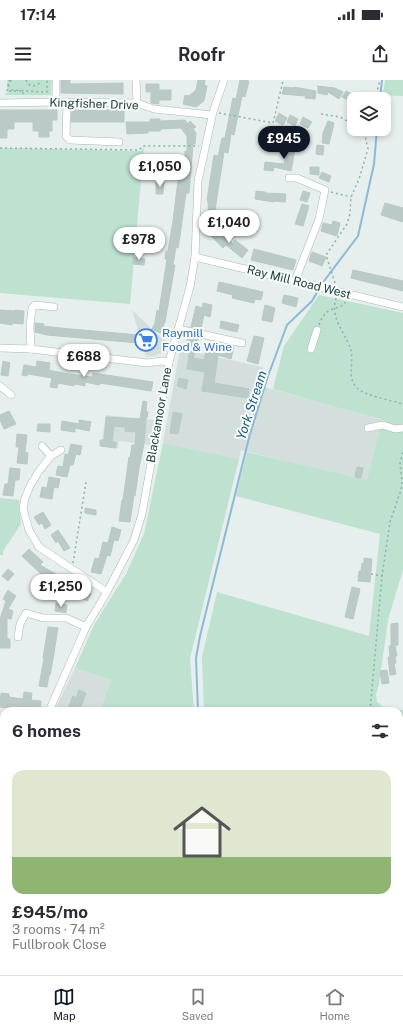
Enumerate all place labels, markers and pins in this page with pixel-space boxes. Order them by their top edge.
pin: £945 [260,126,308,160]
pin: £1,050 [127,154,193,188]
pin: £1,040 [196,210,262,244]
pin: £978 [115,227,163,261]
place label: Raymill Food & Wine [162,326,232,354]
supermarket icon: Raymill Food & Wine [133,327,159,353]
pin: £688 [60,344,108,378]
pin: £1,250 [28,574,94,608]

